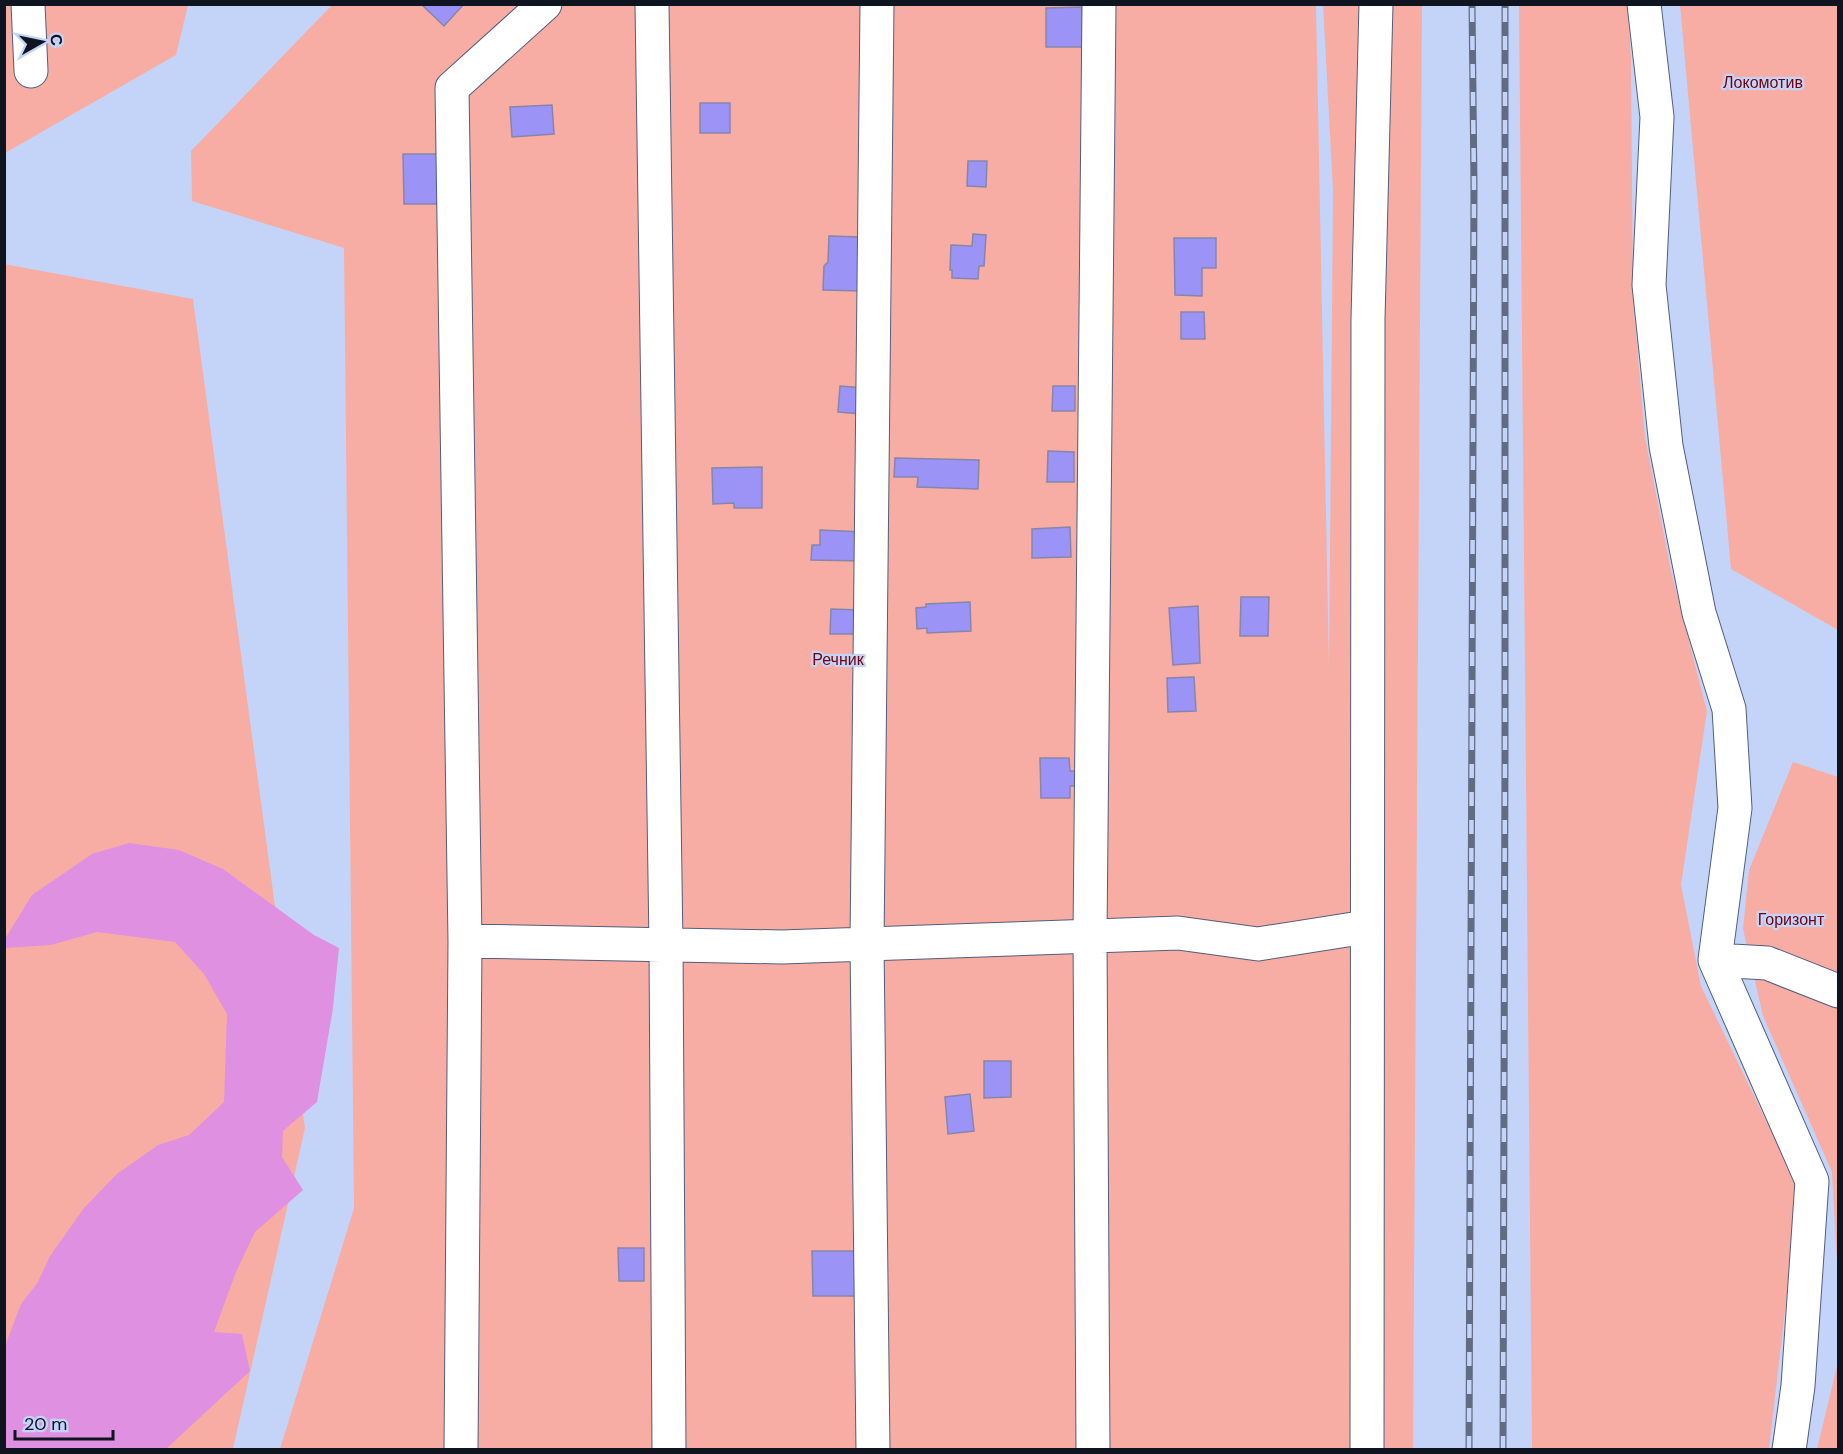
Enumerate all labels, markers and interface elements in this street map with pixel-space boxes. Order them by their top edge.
north arrow [12,12,72,72]
text: С [45,32,68,48]
park label: Локомотив [1723,72,1803,93]
park label: Речник [812,649,865,670]
park label: Горизонт [1758,909,1825,930]
scale bar [15,1403,112,1441]
text: 20 m [24,1412,67,1436]

